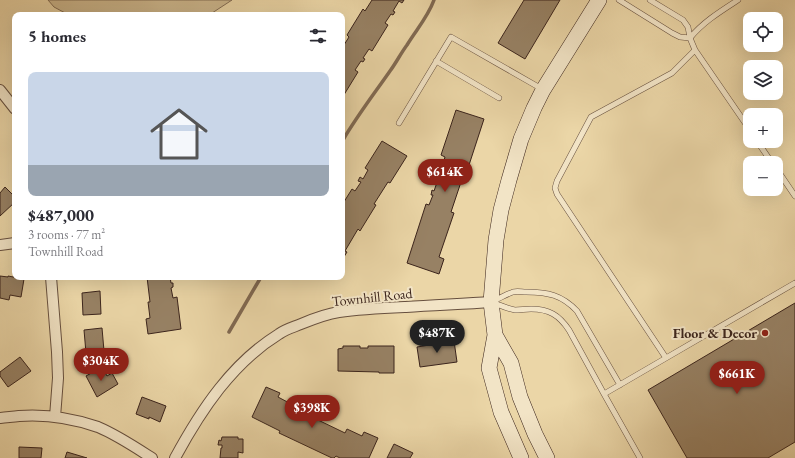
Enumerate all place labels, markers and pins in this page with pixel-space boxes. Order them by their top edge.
pin: $614K [417,159,473,193]
pin: $487K [409,320,465,354]
place label: Floor & Decor [673,324,757,342]
marker: Floor & Decor [760,328,770,338]
pin: $304K [73,348,129,382]
pin: $661K [709,361,765,395]
pin: $398K [284,395,340,429]

